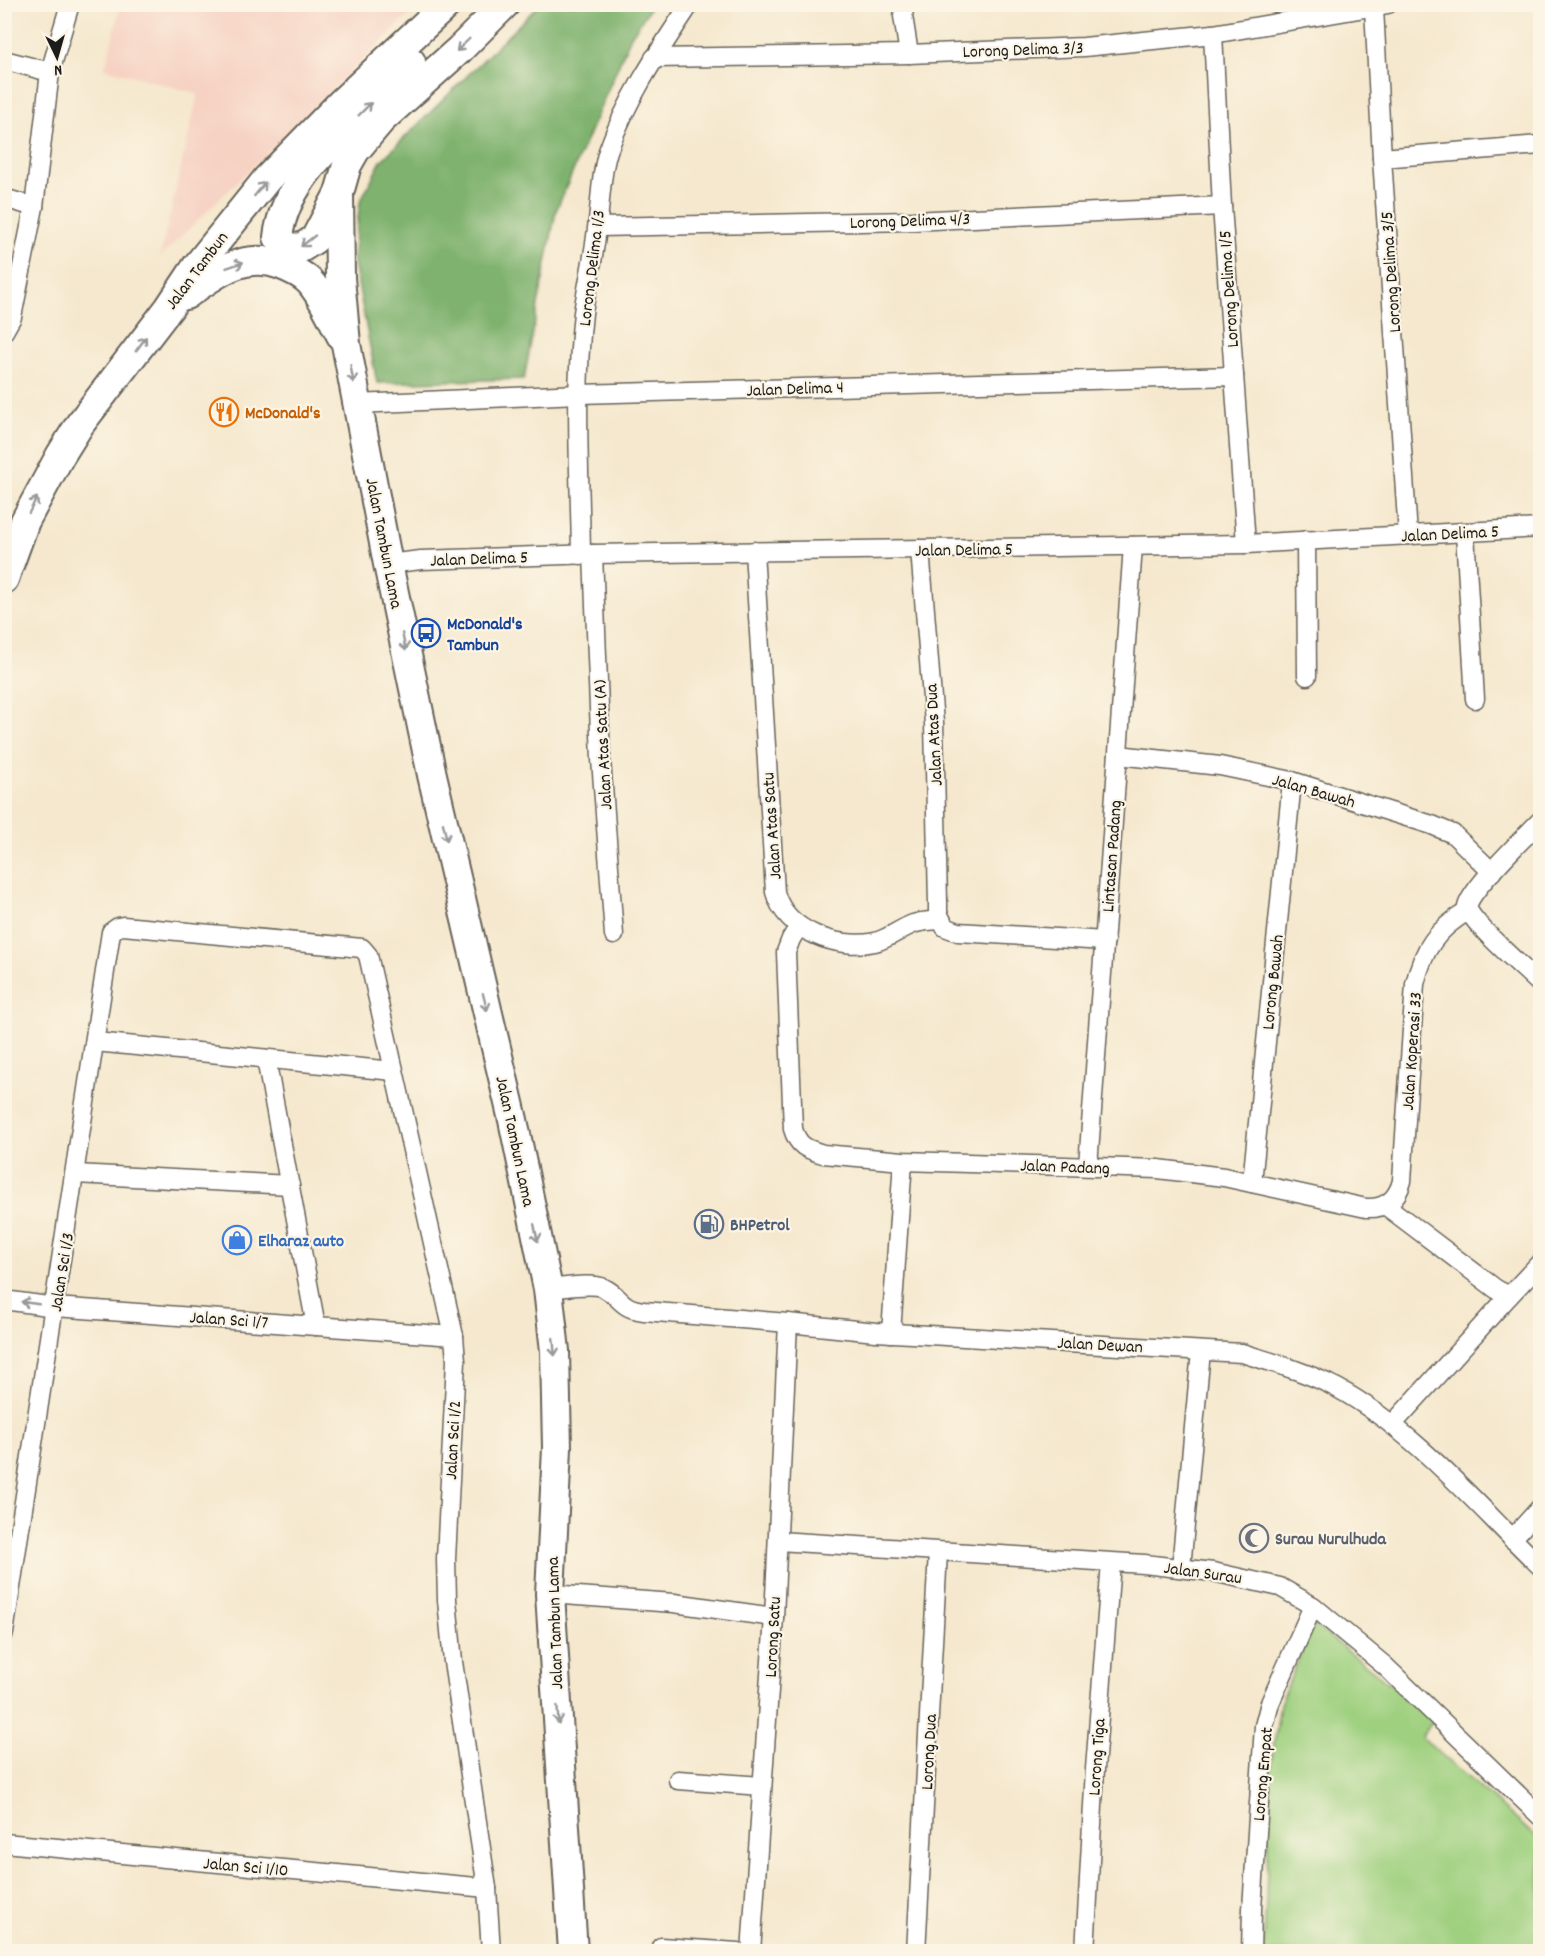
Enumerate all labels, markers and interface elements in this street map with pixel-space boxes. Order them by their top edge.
north arrow [27,27,87,87]
street label: Lorong Delima 3/3 [962,37,1084,66]
one-way arrow [456,38,471,52]
text: N [53,58,63,81]
one-way arrow [357,101,372,116]
one-way arrow [253,181,266,197]
street label: Lorong Delima 4/3 [849,208,971,237]
street label: Lorong Delima 1/3 [574,209,613,328]
street label: Lorong Delima 3/5 [1376,210,1409,333]
street label: Jalan Tambun [160,227,236,316]
street label: Lorong Delima 1/5 [1214,229,1247,348]
one-way arrow [301,235,317,248]
one-way arrow [225,259,244,270]
one-way arrow [135,336,147,352]
one-way arrow [347,364,358,383]
street label: Jalan Delima 4 [746,376,844,405]
restaurant icon: McDonald's [208,396,240,428]
place label: McDonald's [245,402,321,427]
street label: Jalan Tambun Lama [358,476,408,612]
one-way arrow [27,497,39,514]
street label: Jalan Delima 5 [1400,520,1500,551]
street label: Jalan Delima 5 [915,538,1013,565]
street label: Jalan Delima 5 [430,546,529,575]
place label: McDonald's Tambun [447,613,523,659]
bus stop icon: McDonald's Tambun [410,617,442,649]
one-way arrow [399,632,410,651]
street label: Jalan Atas Satu (A) [589,679,620,811]
street label: Jalan Atas Dua [920,683,951,787]
street label: Jalan Bawah [1269,769,1358,816]
street label: Jalan Atas Satu [757,771,790,880]
street label: Lintasan Padang [1097,799,1130,913]
one-way arrow [439,822,451,841]
street label: Lorong Bawah [1257,933,1292,1031]
street label: Jalan Koperasi 33 [1397,991,1430,1111]
one-way arrow [479,992,491,1011]
street label: Jalan Tambun Lama [488,1074,540,1210]
street label: Jalan Padang [1020,1154,1110,1183]
fuel station icon: BHPetrol [693,1208,725,1240]
place label: BHPetrol [730,1214,790,1239]
one-way arrow [531,1223,542,1243]
shop icon: Elharaz auto [221,1224,253,1256]
place label: Elharaz auto [258,1230,344,1255]
street label: Jalan Sci 1/3 [45,1231,82,1314]
one-way arrow [21,1298,40,1309]
street label: Jalan Sci 1/7 [189,1306,269,1337]
street label: Jalan Dewan [1056,1332,1143,1361]
one-way arrow [549,1337,560,1357]
street label: Jalan Sci 1/2 [440,1400,469,1481]
mosque icon: Surau Nurulhuda [1238,1522,1270,1554]
place label: Surau Nurulhuda [1275,1528,1387,1553]
street label: Jalan Tambun Lama [542,1556,571,1690]
street label: Jalan Surau [1162,1557,1243,1592]
street label: Lorong Satu [760,1596,789,1678]
one-way arrow [552,1704,563,1724]
street label: Lorong Dua [916,1713,945,1791]
street label: Lorong Tiga [1083,1717,1114,1797]
street label: Lorong Empat [1248,1726,1281,1822]
street label: Jalan Sci 1/10 [202,1852,289,1885]

